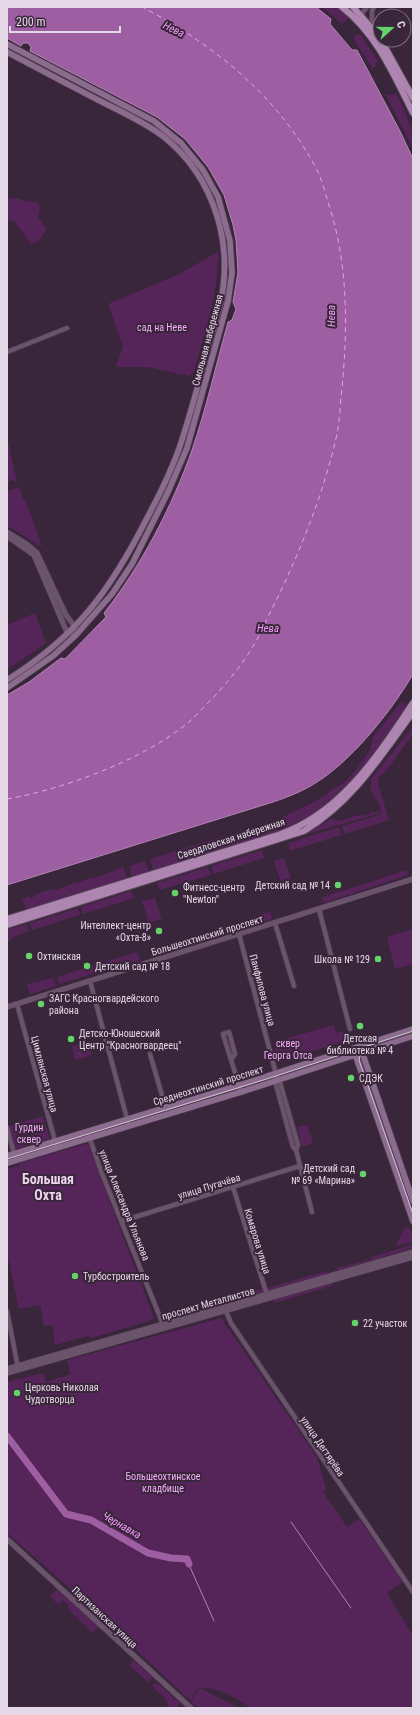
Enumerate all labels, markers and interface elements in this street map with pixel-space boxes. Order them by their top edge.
scale bar [10,8,120,34]
north arrow [372,8,412,48]
text: 200 m [16,15,46,29]
water label: Нева [161,19,187,40]
text: С [394,19,408,30]
street label: Смольная набережная [190,293,225,387]
water label: Нева [325,305,338,327]
park label: сад на Неве [137,322,187,333]
water label: Нева [257,622,279,635]
street label: Свердловская набережная [176,816,286,861]
place label: Детский сад № 14 [255,880,330,891]
marker: Детский сад № 14 [333,880,343,890]
place label: Фитнесс-центр "Newton" [183,881,245,905]
marker: Фитнесс-центр "Newton" [170,888,180,898]
street label: Большеохтинский проспект [150,913,264,958]
place label: Интеллект-центр «Охта-8» [81,920,151,943]
marker: Интеллект-центр «Охта-8» [154,926,164,936]
marker: Охтинская [24,951,34,961]
place label: Охтинская [37,951,81,962]
street label: Панфилова улица [248,953,277,1027]
place label: Школа № 129 [314,954,370,965]
marker: Школа № 129 [373,954,383,964]
marker: Детский сад № 18 [82,961,92,971]
place label: Детский сад № 18 [95,961,170,972]
place label: ЗАГС Красногвардейского района [49,993,159,1016]
marker: ЗАГС Красногвардейского района [36,999,46,1009]
marker: Детская библиотека № 4 [355,1021,365,1031]
place label: Детско-Юношеский Центр "Красногвардеец" [79,1028,181,1051]
place label: Детская библиотека № 4 [327,1033,393,1056]
marker: Детско-Юношеский Центр "Красногвардеец" [66,1034,76,1044]
street label: Цимлянская улица [29,1035,60,1114]
park label: сквер Георга Отса [264,1038,313,1061]
street label: Среднеохтинский проспект [152,1063,265,1107]
marker: СДЭК [346,1073,356,1083]
place label: СДЭК [359,1073,383,1084]
park label: Гурдин сквер [15,1122,43,1145]
street label: улица Александра Ульянова [97,1148,152,1262]
place label: Детский сад № 69 «Марина» [291,1163,356,1186]
marker: Детский сад № 69 «Марина» [358,1169,368,1179]
district label: Большая Охта [22,1171,74,1203]
street label: улица Пугачёва [177,1172,242,1201]
street label: Комарова улица [242,1207,273,1275]
marker: Турбостроитель [70,1271,80,1281]
place label: Турбостроитель [83,1271,149,1282]
street label: проспект Металлистов [160,1285,256,1322]
marker: 22 участок [350,1318,360,1328]
place label: 22 участок [363,1318,408,1329]
place label: Церковь Николая Чудотворца [25,1382,99,1405]
marker: Церковь Николая Чудотворца [12,1388,22,1398]
street label: улица Дегтярёва [298,1414,347,1479]
park label: Большеохтинское кладбище [126,1471,201,1494]
water label: Чернавка [100,1509,144,1542]
street label: Партизанская улица [70,1584,140,1650]

